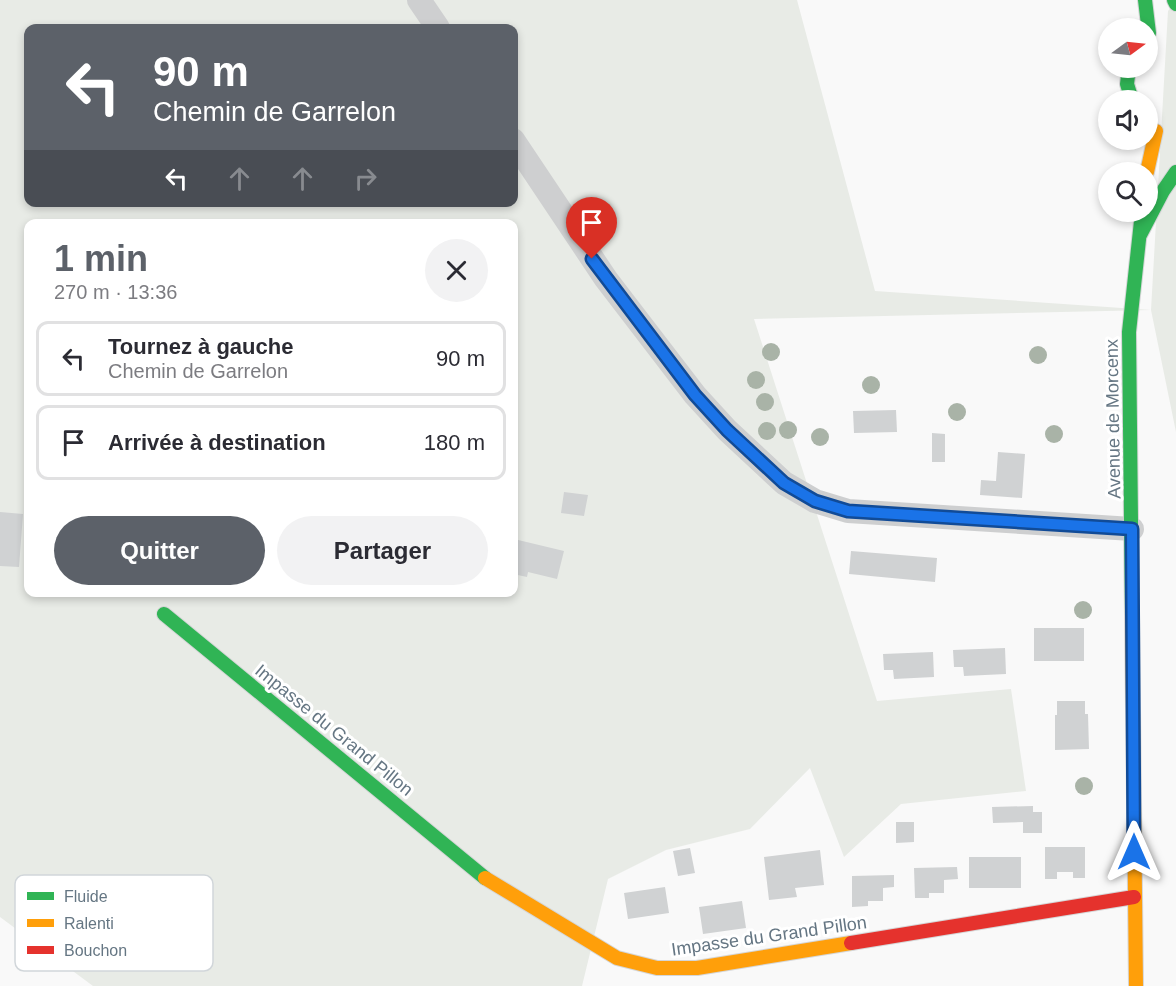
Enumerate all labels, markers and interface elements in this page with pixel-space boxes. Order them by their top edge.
north arrow [1098,18,1158,78]
map controls [1098,18,1158,222]
icon: left [54,48,132,126]
text: 90 m [153,48,249,95]
button: sound [1098,90,1158,150]
text: Chemin de Garrelon [153,97,396,127]
icon: left [160,162,193,195]
icon: ahead [223,162,256,195]
icon: ahead [286,162,319,195]
icon: right [349,162,382,195]
button: search [1098,162,1158,222]
pin [566,197,617,259]
icon: arrive [575,206,608,239]
text: 1 min [54,238,148,279]
button: close [425,239,488,302]
text: 270 m · 13:36 [54,281,177,303]
text: Tournez à gauche [108,334,293,359]
street label: Avenue de Morcenx [1102,339,1124,499]
icon: left [57,342,90,375]
text: 90 m [436,346,485,371]
text: Chemin de Garrelon [108,360,288,382]
icon: arrive [57,426,90,459]
text: Arrivée à destination [108,430,326,455]
text: 180 m [424,430,485,455]
button: Quitter [54,516,265,585]
button: Partager [277,516,488,585]
street label: Impasse du Grand Pillon [251,660,417,800]
position arrow [1102,820,1166,884]
legend [15,875,213,971]
text: Fluide [64,888,108,905]
street label: Impasse du Grand Pillon [670,912,868,960]
text: Ralenti [64,915,114,932]
text: Bouchon [64,942,127,959]

